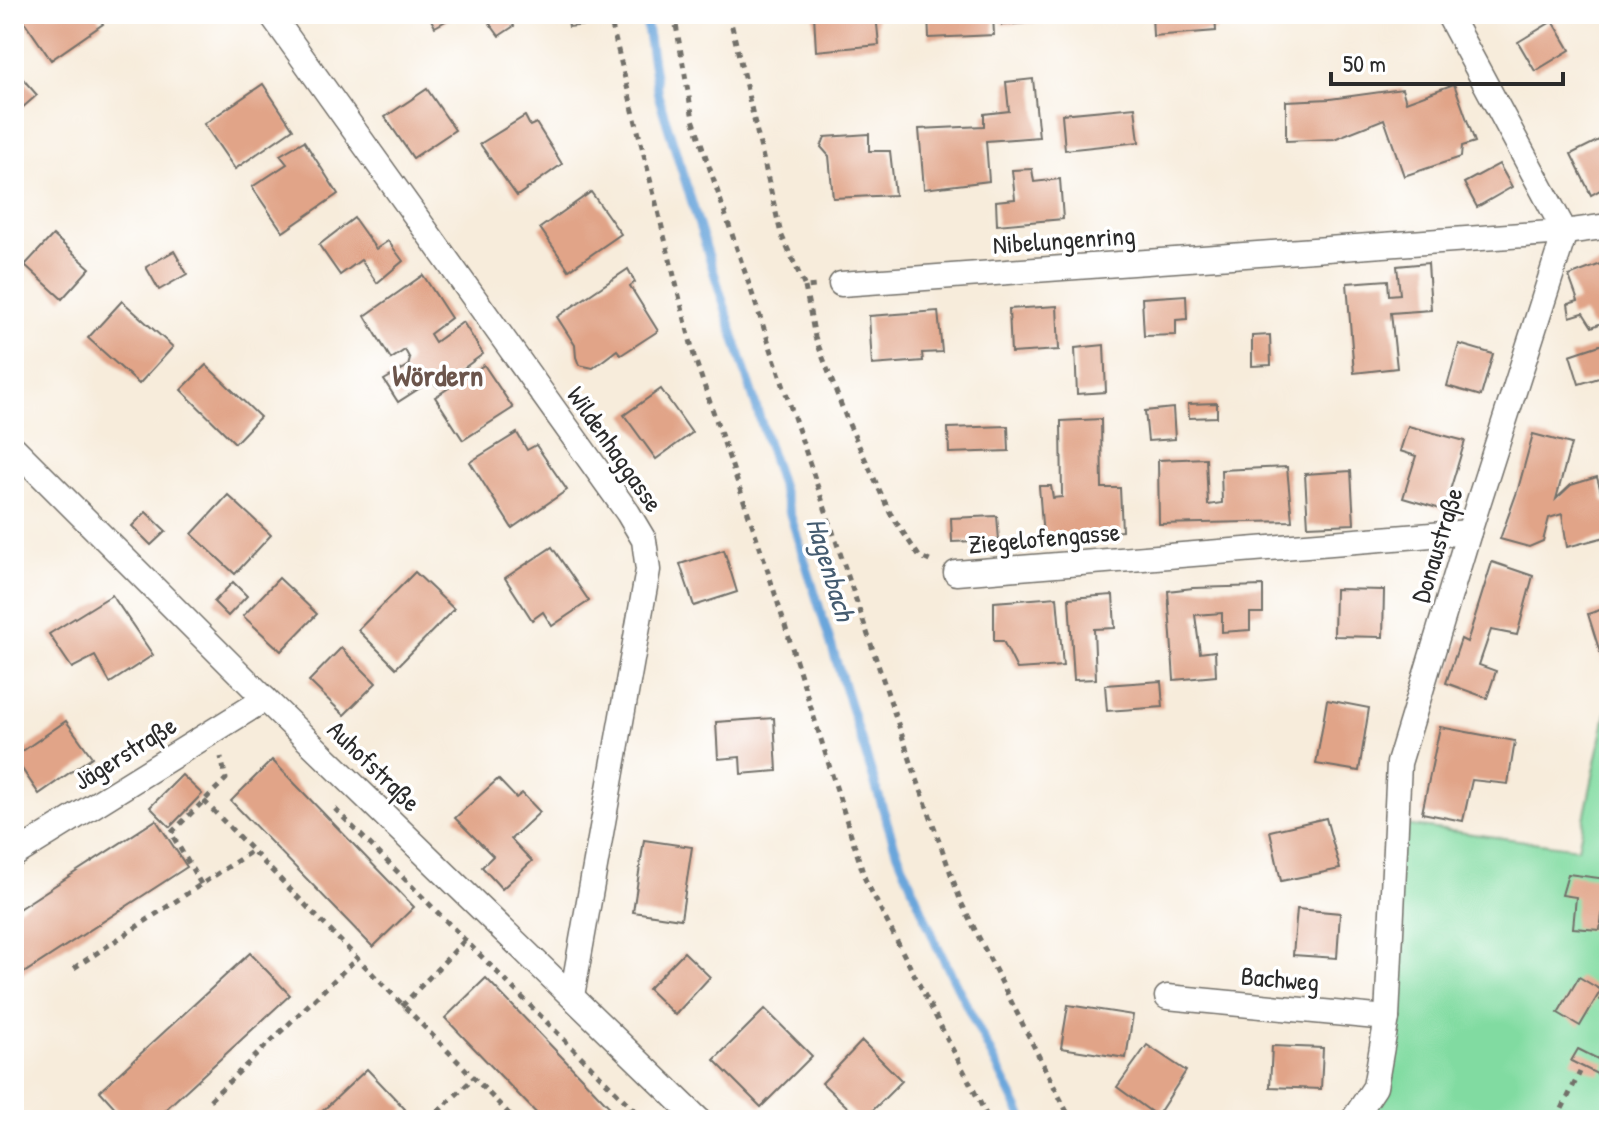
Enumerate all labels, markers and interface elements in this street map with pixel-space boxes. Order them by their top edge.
scale bar [1331,36,1563,86]
text: 50 m [1343,47,1386,79]
street label: Nibelungenring [992,217,1136,262]
district label: Wördern [393,355,483,395]
street label: Wildenhaggasse [559,379,672,518]
street label: Donaustraße [1402,483,1471,607]
water label: Hagenbach [797,513,865,627]
street label: Ziegelofengasse [967,513,1121,562]
street label: Jägerstraße [67,707,183,798]
street label: Auhofstraße [320,712,429,819]
street label: Bachweg [1239,958,1321,999]

